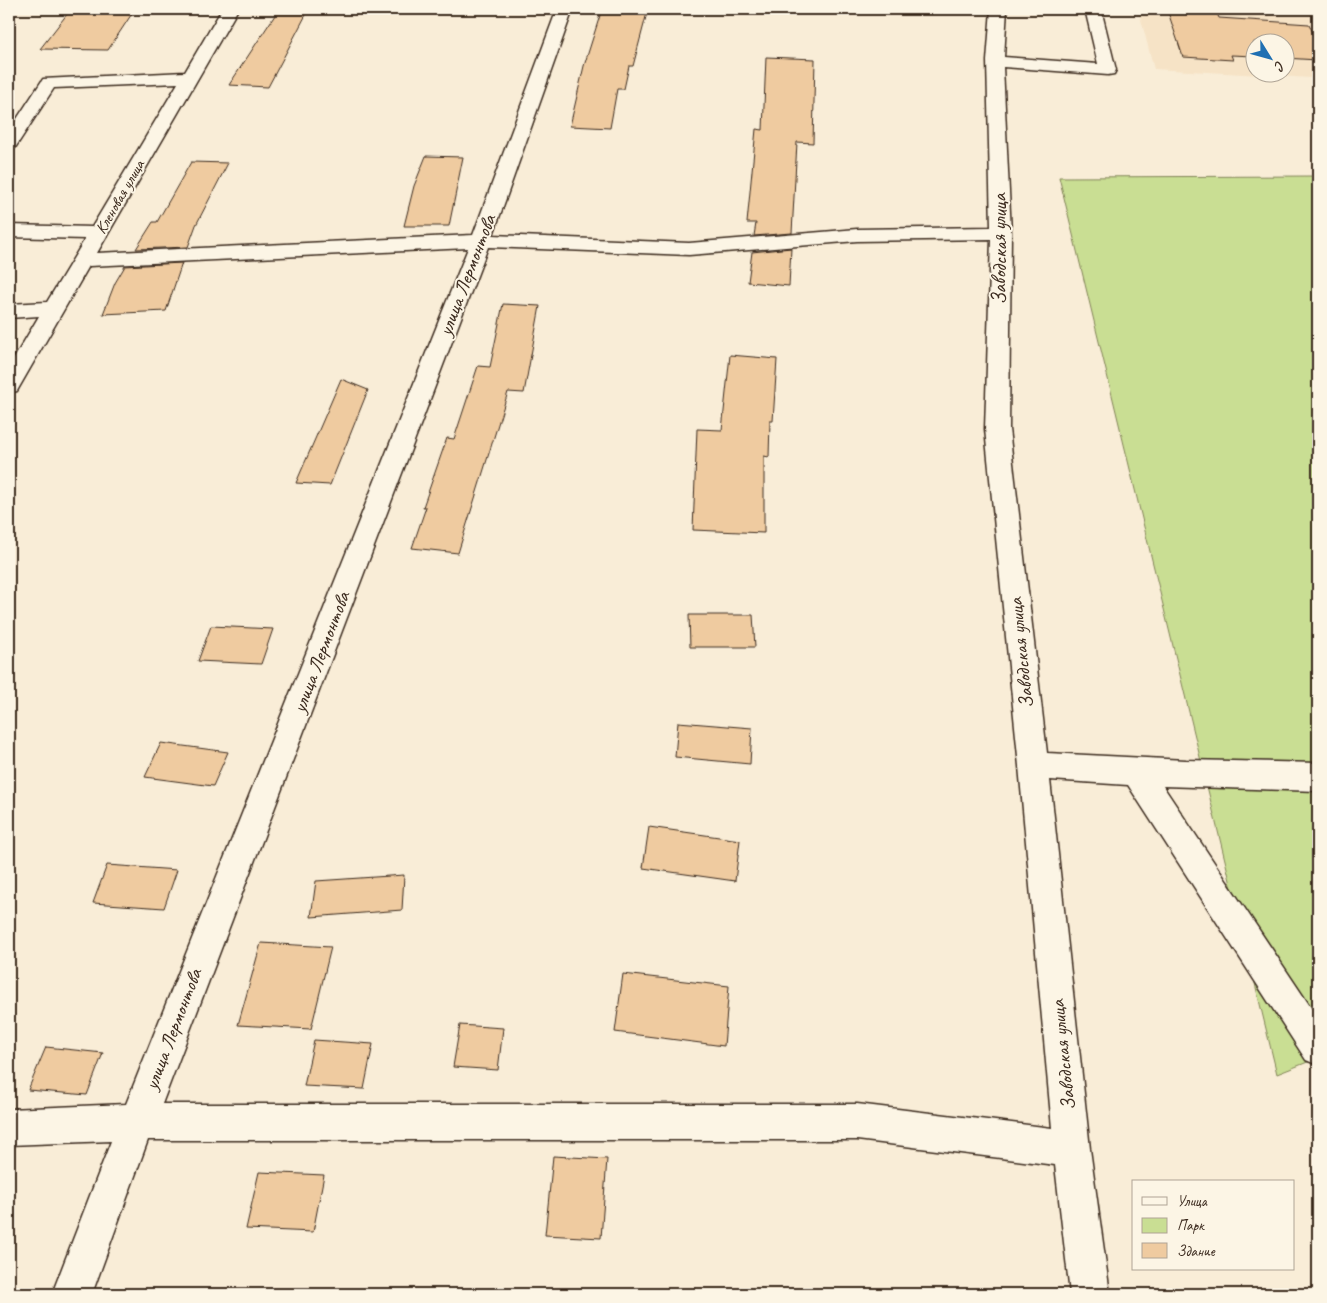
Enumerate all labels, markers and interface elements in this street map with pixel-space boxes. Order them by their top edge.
north arrow [1244,32,1294,82]
text: С [1270,58,1289,75]
street label: Кленовая улица [91,156,150,237]
street label: Заводская улица [987,192,1012,304]
street label: улица Лермонтова [432,210,502,340]
street label: улица Лермонтова [286,587,356,717]
street label: Заводская улица [1003,595,1039,709]
street label: улица Лермонтова [138,964,208,1094]
street label: Заводская улица [1045,997,1081,1111]
legend [1132,1180,1294,1270]
text: Улица [1177,1192,1208,1211]
text: Парк [1177,1216,1205,1235]
text: Здание [1177,1242,1216,1261]

